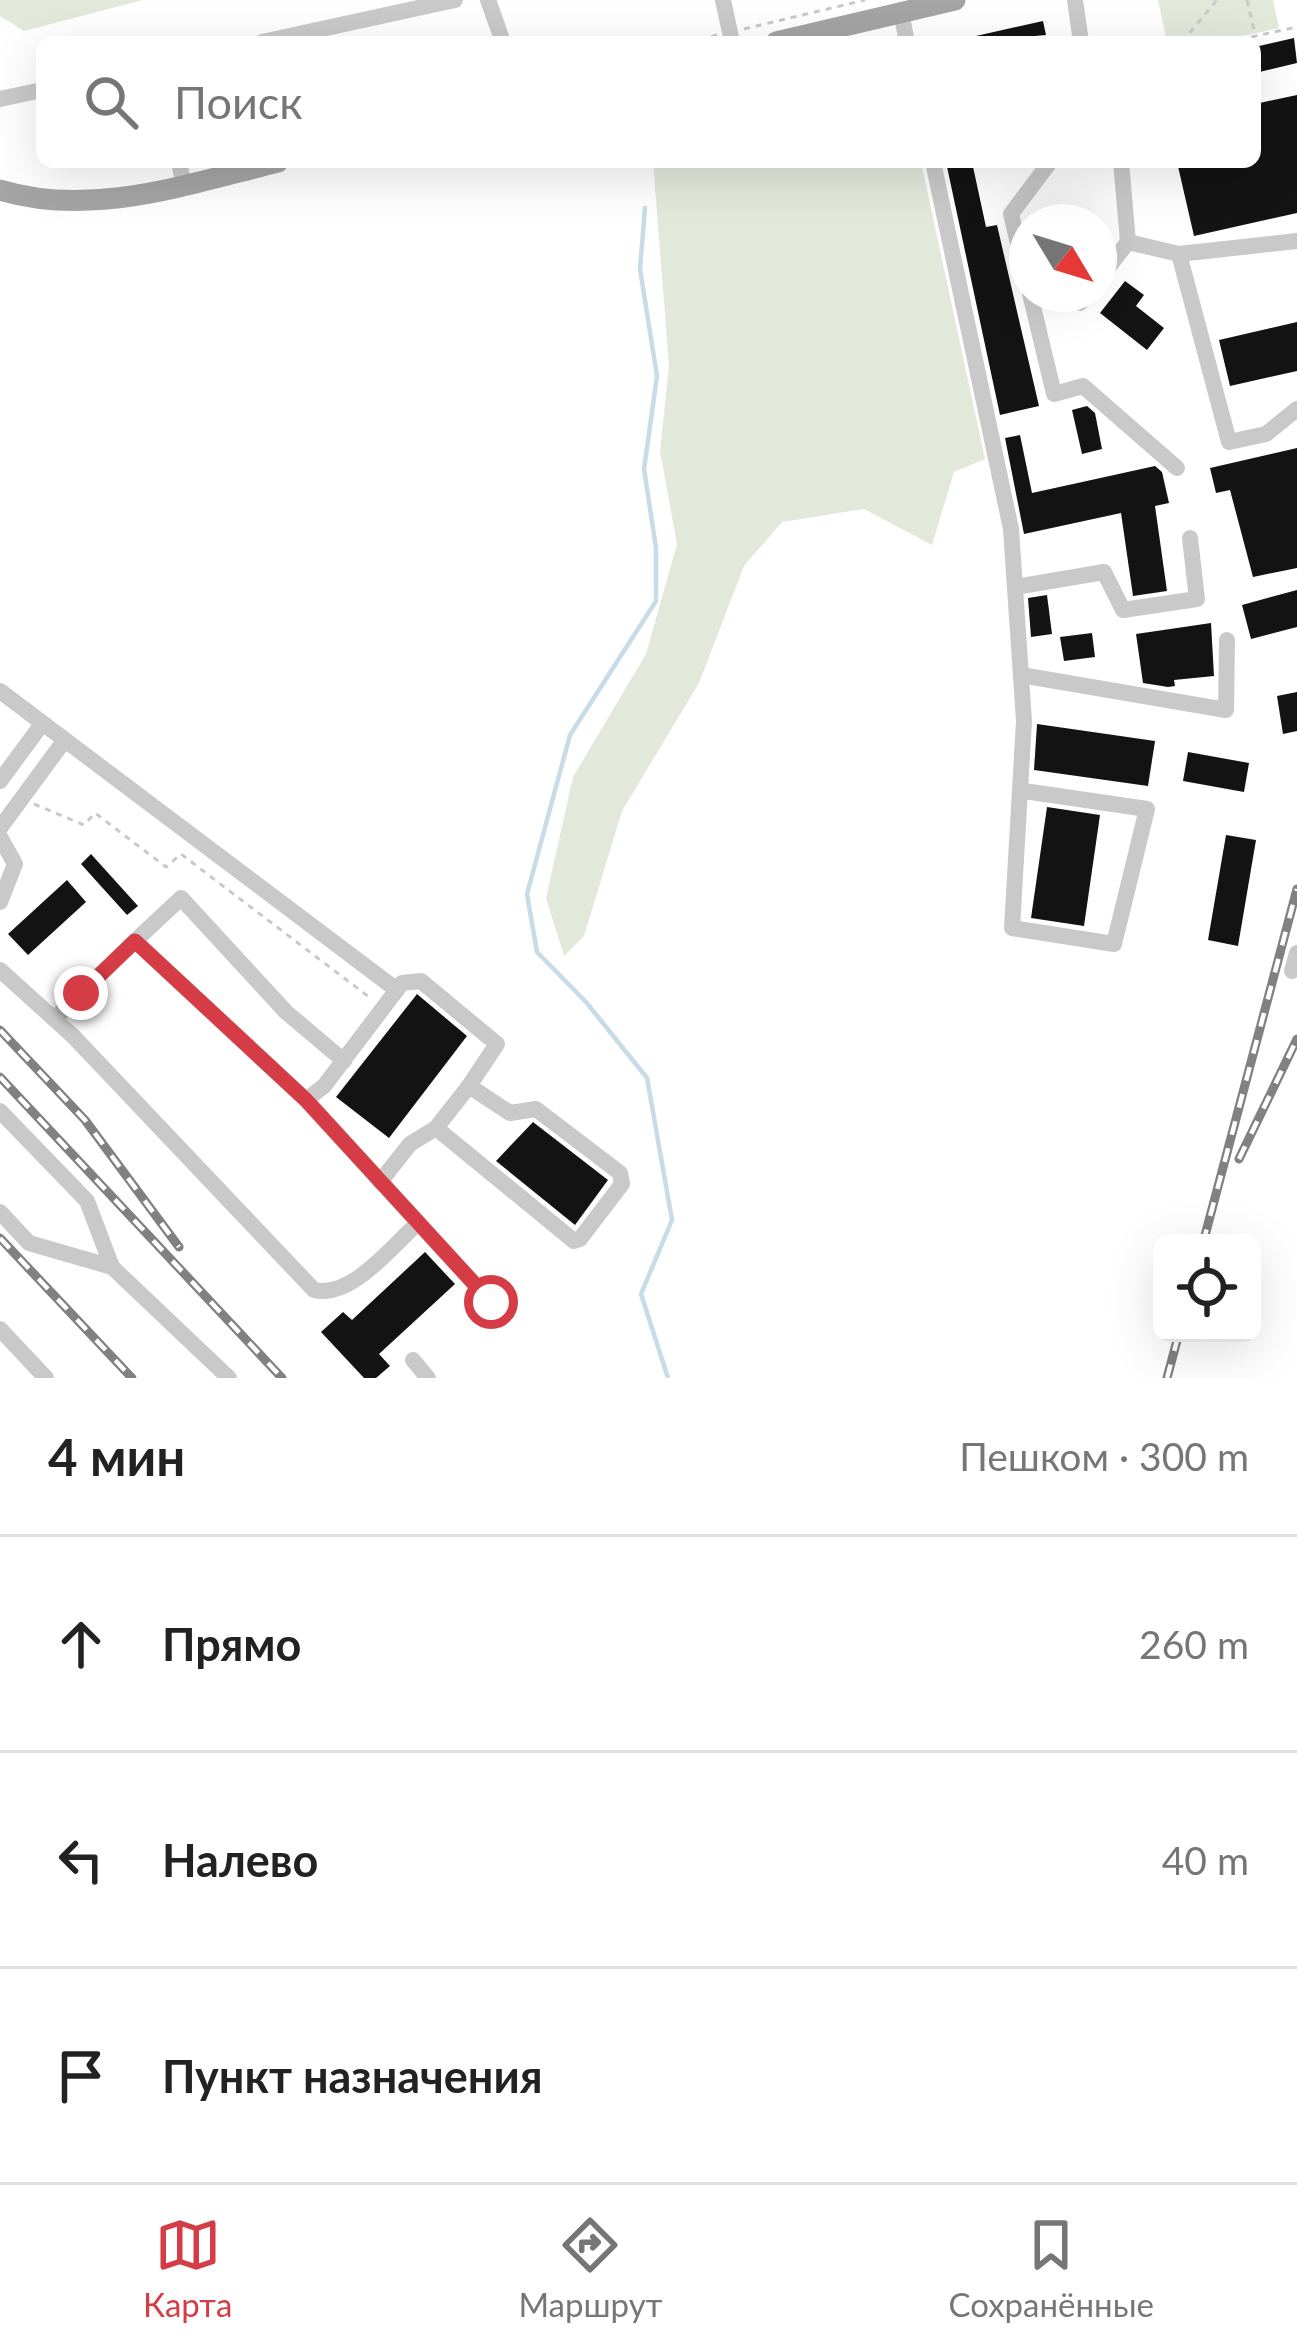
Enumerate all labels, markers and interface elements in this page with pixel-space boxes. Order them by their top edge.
search box [36,36,1261,168]
icon: search [78,69,144,135]
text: Поиск [174,75,303,129]
north arrow [1009,204,1117,312]
route end [54,966,108,1020]
map controls [1153,1234,1261,1342]
button: locate [1153,1234,1261,1342]
route start [464,1275,518,1329]
text: 4 мин [48,1426,185,1487]
text: Пешком · 300 m [959,1433,1249,1479]
icon: ahead [48,1611,114,1677]
text: Прямо [162,1617,301,1671]
text: 260 m [1139,1621,1249,1667]
icon: left [48,1827,114,1893]
text: Налево [162,1833,318,1887]
text: 40 m [1162,1837,1249,1883]
icon: arrive [48,2043,114,2109]
text: Пункт назначения [162,2049,543,2103]
tab: Карта [143,2212,232,2324]
tab: Маршрут [518,2212,662,2324]
tab: Сохранённые [948,2212,1154,2324]

